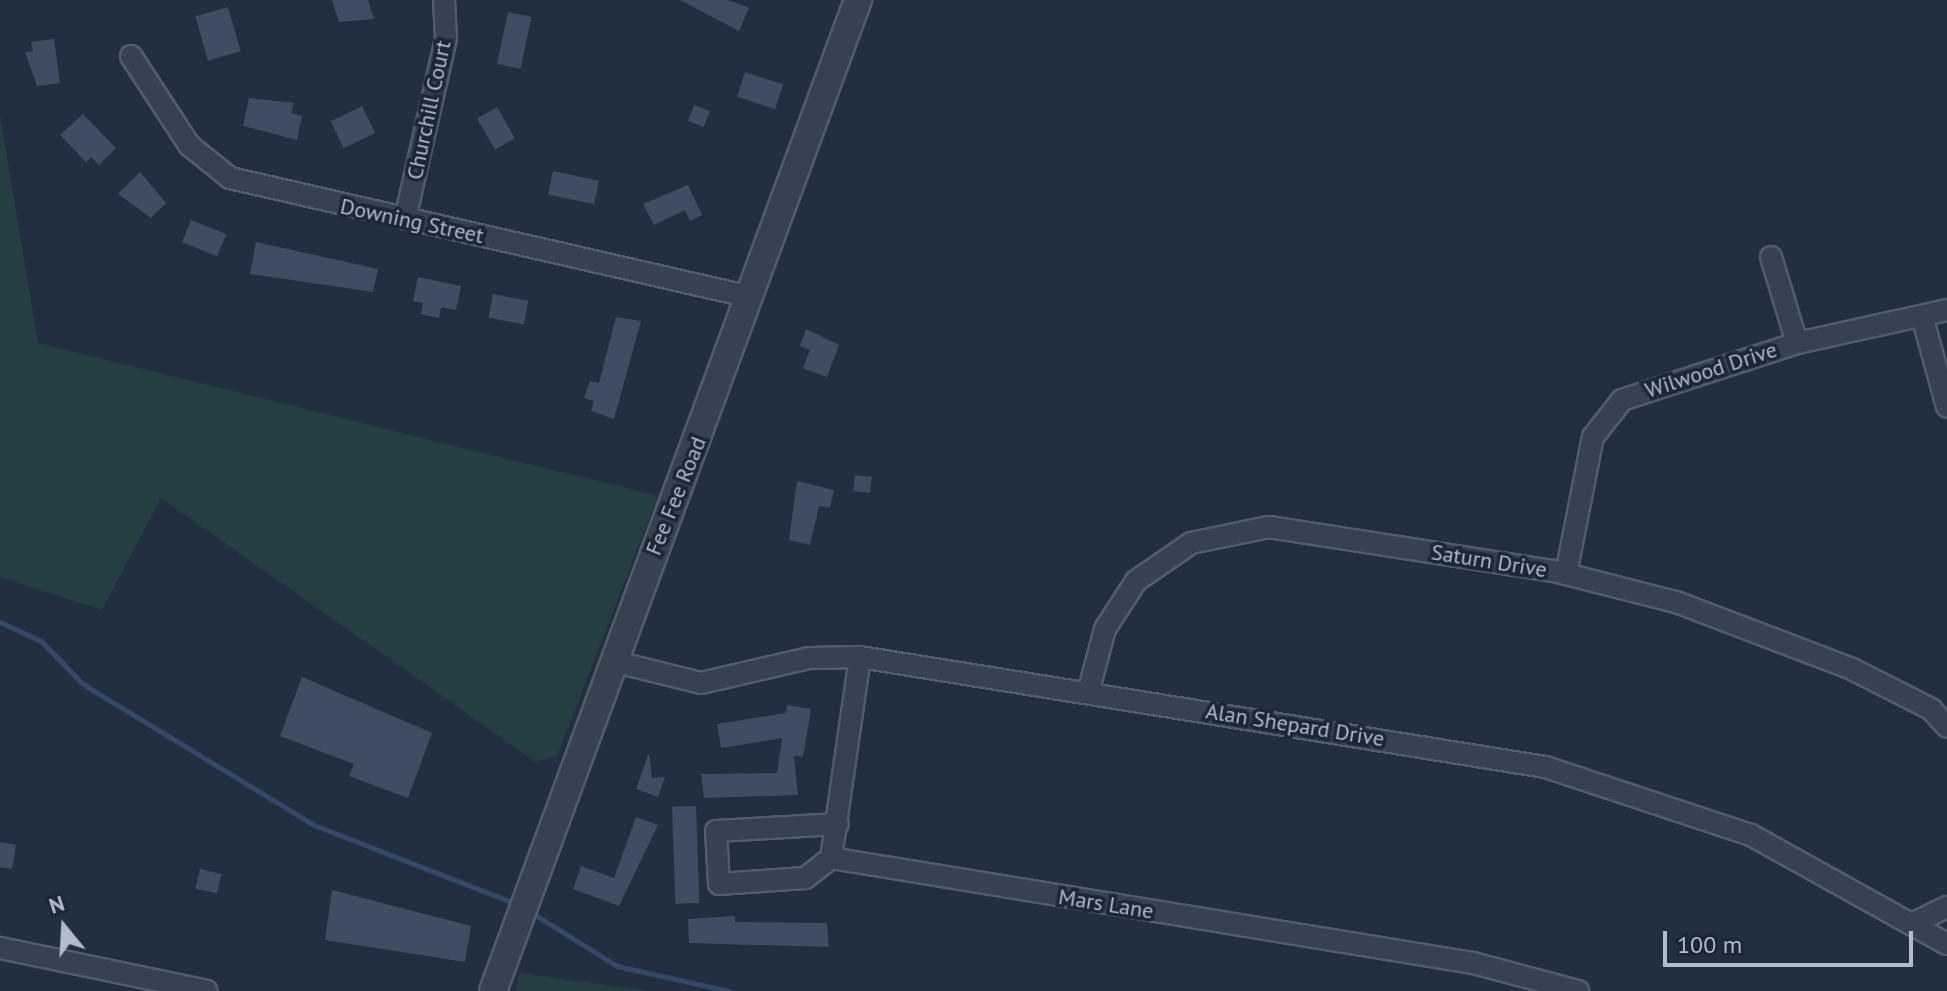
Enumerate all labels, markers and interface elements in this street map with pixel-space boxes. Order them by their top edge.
street label: Churchill Court [401,38,457,182]
street label: Downing Street [338,193,486,249]
street label: Wilwood Drive [1642,336,1780,404]
street label: Fee Fee Road [640,433,712,559]
street label: Saturn Drive [1429,539,1549,583]
street label: Alan Shepard Drive [1204,698,1386,752]
street label: Mars Lane [1057,883,1155,925]
north arrow [24,887,104,967]
text: N [45,889,68,920]
scale bar [1667,915,1917,965]
text: 100 m [1677,929,1742,960]

